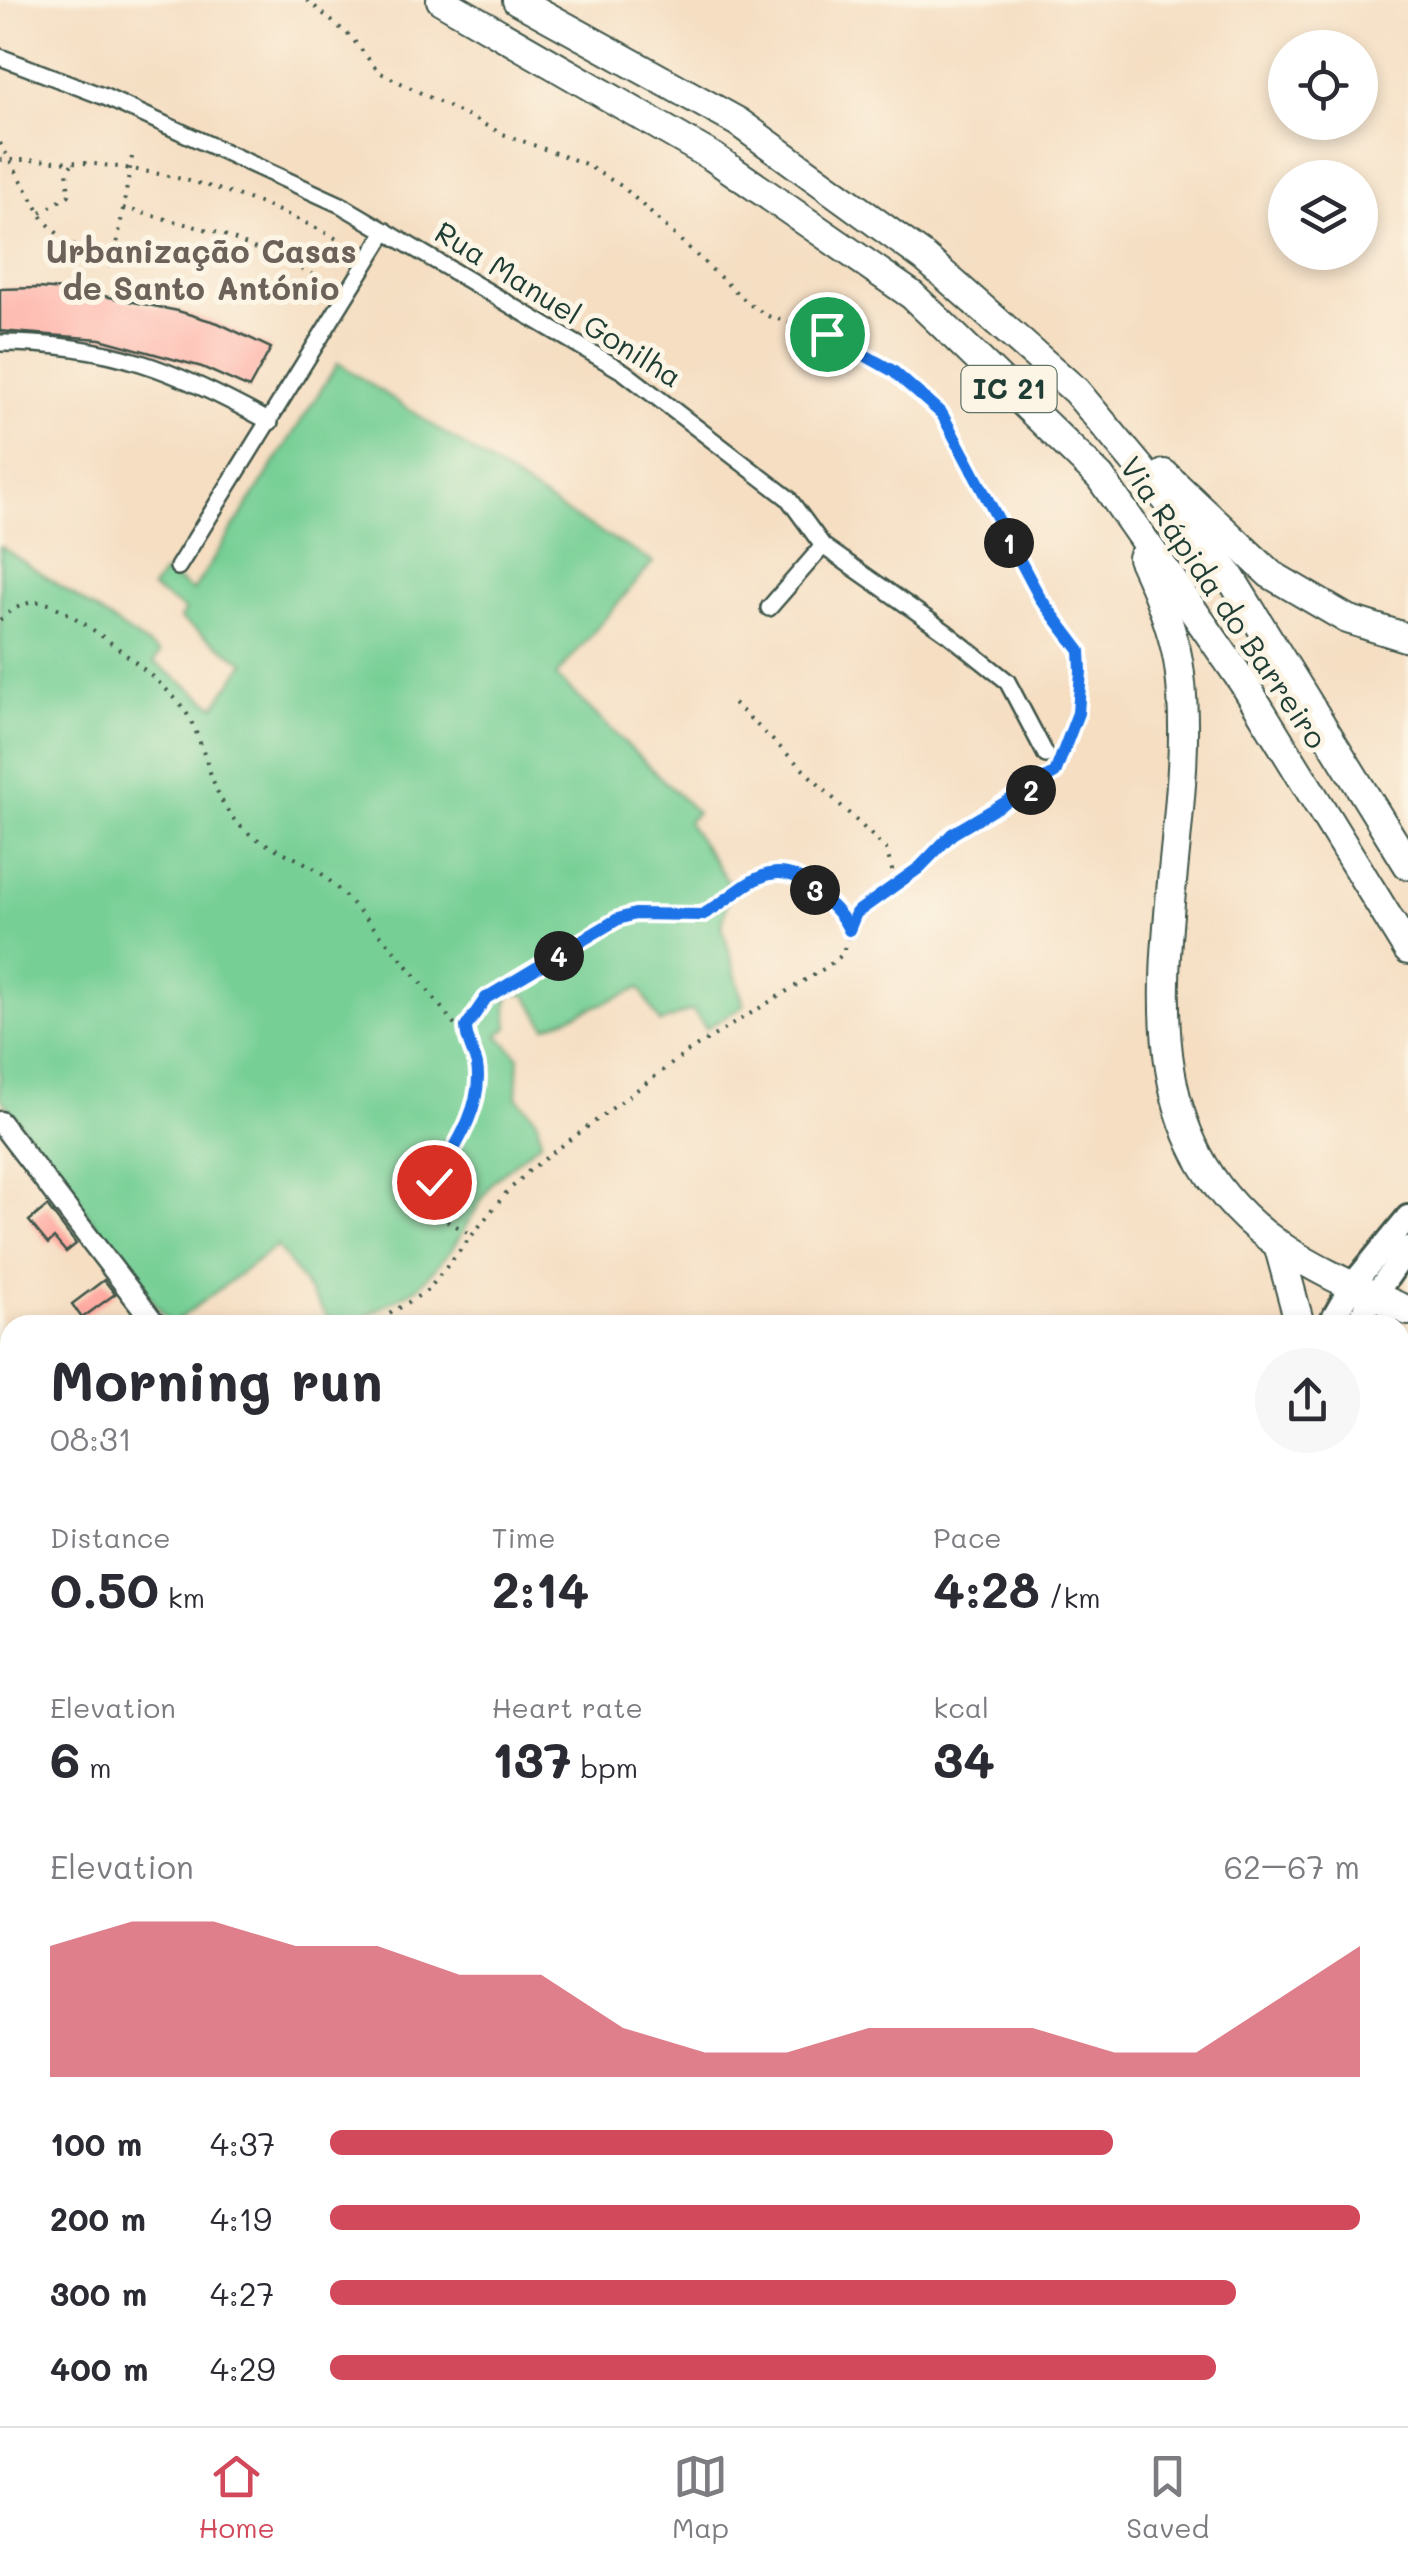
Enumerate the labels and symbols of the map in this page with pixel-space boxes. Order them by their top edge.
street label: Rua Manuel Gonilha [428,211,690,396]
district label: Urbanização Casas de Santo António [45,229,357,308]
pin [785,292,870,377]
road number: IC 21 [962,366,1056,412]
street label: Via Rápida do Barreiro [1112,448,1337,756]
pin: 1 [984,518,1034,568]
pin: 2 [1006,765,1056,815]
pin: 3 [790,865,840,915]
pin: 4 [534,931,584,981]
pin [392,1140,477,1225]

